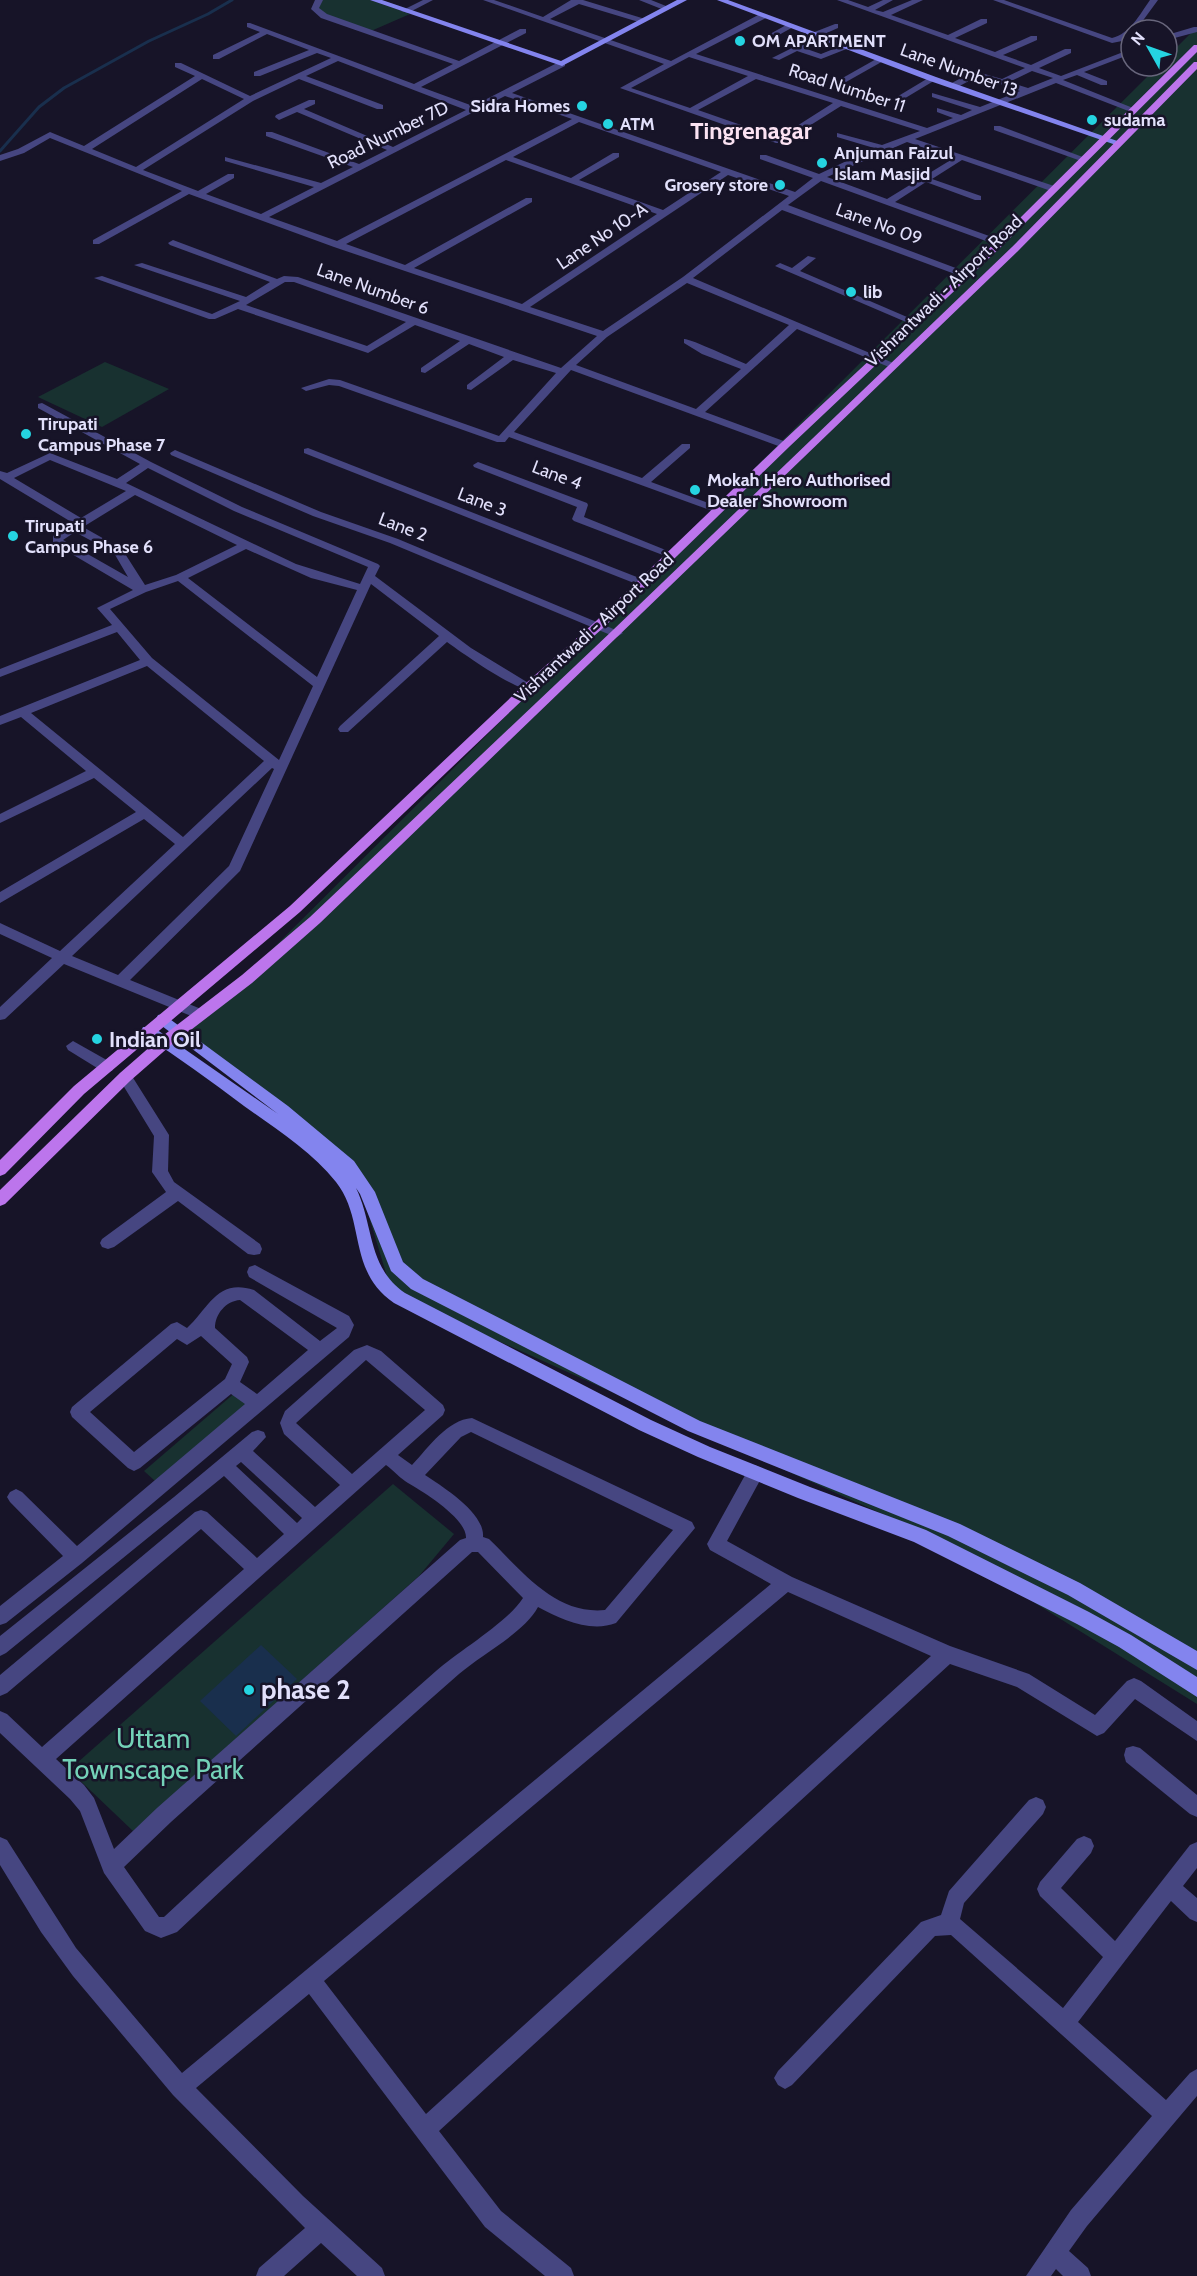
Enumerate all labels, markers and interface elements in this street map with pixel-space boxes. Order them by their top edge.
north arrow [1119,18,1179,78]
text: N [1127,28,1149,49]
place label: OM APARTMENT [752,30,886,52]
marker: OM APARTMENT [733,34,747,48]
street label: Lane Number 13 [897,39,1021,101]
street label: Road Number 11 [786,59,908,117]
place label: Sidra Homes [471,95,570,117]
street label: Road Number 7D [324,96,452,174]
marker: Sidra Homes [575,99,589,113]
place label: sudama [1104,109,1165,131]
place label: ATM [620,113,655,135]
marker: sudama [1085,113,1099,127]
district label: Tingrenagar [690,116,812,145]
marker: ATM [601,117,615,131]
place label: Anjuman Faizul Islam Masjid [834,142,953,185]
marker: Anjuman Faizul Islam Masjid [815,156,829,170]
place label: Grosery store [664,174,768,196]
marker: Grosery store [773,178,787,192]
street label: Lane No 10-A [553,198,651,274]
street label: Lane No 09 [833,198,925,250]
street label: Vishrantwadi - Airport Road [861,210,1027,372]
street label: Lane Number 6 [314,259,432,319]
place label: lib [863,281,882,303]
marker: lib [844,285,858,299]
place label: Tirupati Campus Phase 7 [38,413,166,456]
marker: Tirupati Campus Phase 7 [19,427,33,441]
street label: Lane 4 [529,456,585,494]
place label: Mokah Hero Authorised Dealer Showroom [707,469,891,512]
street label: Lane 3 [454,483,510,521]
marker: Mokah Hero Authorised Dealer Showroom [688,483,702,497]
street label: Lane 2 [376,508,430,546]
place label: Tirupati Campus Phase 6 [25,515,153,558]
marker: Tirupati Campus Phase 6 [6,529,20,543]
street label: Vishrantwadi - Airport Road [510,549,678,707]
place label: Indian Oil [109,1026,201,1053]
marker: Indian Oil [90,1032,104,1046]
place label: phase 2 [261,1673,350,1706]
marker: phase 2 [242,1683,256,1697]
park label: Uttam Townscape Park [62,1722,245,1786]

